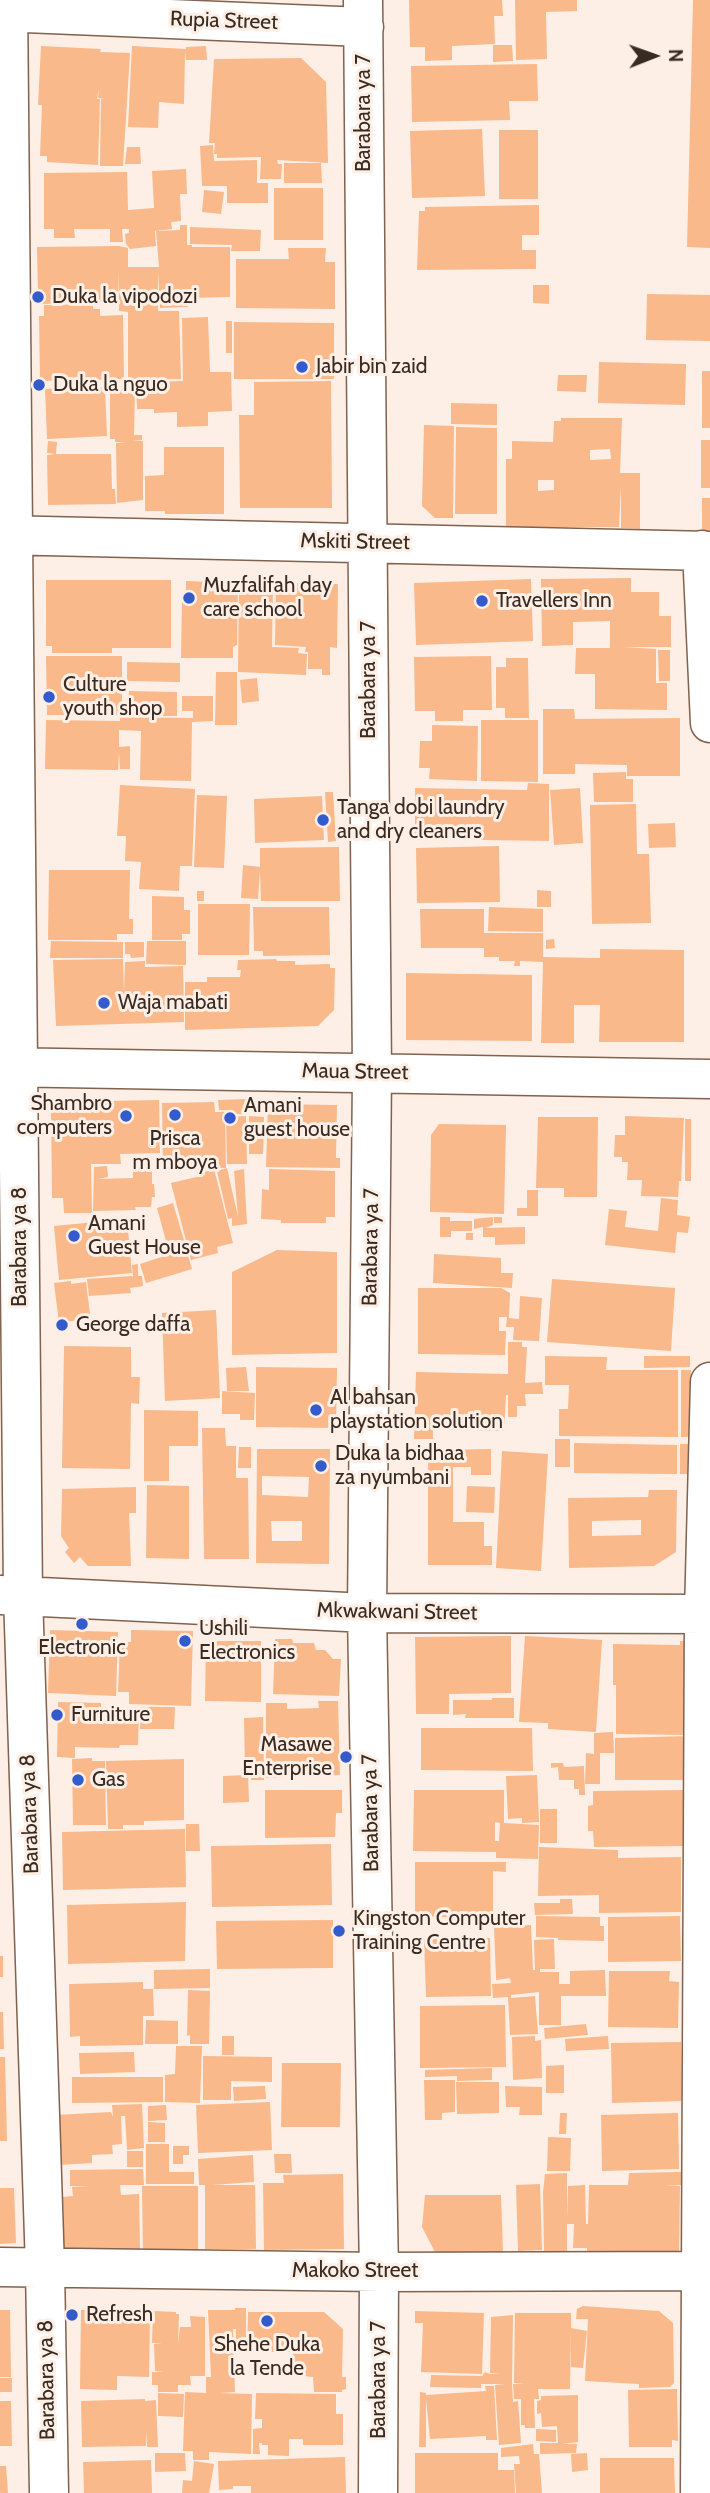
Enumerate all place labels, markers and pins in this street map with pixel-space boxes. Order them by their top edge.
place label: Duka la vipodozi [52,284,197,310]
marker: Duka la vipodozi [30,289,46,305]
place label: Jabir bin zaid [316,354,427,380]
marker: Jabir bin zaid [294,359,310,375]
place label: Duka la nguo [53,372,168,398]
marker: Duka la nguo [31,377,47,393]
place label: Muzfalifah day care school [203,573,332,623]
place label: Travellers Inn [496,588,612,614]
marker: Muzfalifah day care school [181,590,197,606]
marker: Travellers Inn [474,593,490,609]
place label: Culture youth shop [63,672,162,722]
marker: Culture youth shop [41,689,57,705]
place label: Tanga dobi laundry and dry cleaners [337,795,505,845]
marker: Tanga dobi laundry and dry cleaners [315,812,331,828]
place label: Waja mabati [118,990,228,1016]
marker: Waja mabati [96,995,112,1011]
place label: Shambro computers [17,1091,112,1141]
place label: Amani guest house [244,1093,350,1143]
marker: Prisca m mboya [167,1107,183,1123]
marker: Shambro computers [118,1108,134,1124]
marker: Amani guest house [222,1110,238,1126]
place label: Prisca m mboya [132,1126,218,1176]
place label: Amani Guest House [88,1211,201,1261]
marker: Amani Guest House [66,1228,82,1244]
place label: George daffa [76,1312,190,1338]
marker: George daffa [54,1317,70,1333]
place label: Al bahsan playstation solution [330,1385,503,1435]
marker: Al bahsan playstation solution [308,1402,324,1418]
place label: Duka la bidhaa za nyumbani [335,1441,464,1491]
marker: Duka la bidhaa za nyumbani [313,1458,329,1474]
marker: Electronic [74,1616,90,1632]
place label: Ushili Electronics [199,1616,295,1666]
marker: Ushili Electronics [177,1633,193,1649]
place label: Electronic [38,1635,126,1661]
place label: Furniture [71,1702,150,1728]
marker: Furniture [49,1707,65,1723]
place label: Masawe Enterprise [242,1732,332,1782]
marker: Masawe Enterprise [338,1749,354,1765]
place label: Gas [92,1767,125,1793]
marker: Gas [70,1772,86,1788]
place label: Kingston Computer Training Centre [353,1906,525,1956]
marker: Kingston Computer Training Centre [331,1923,347,1939]
place label: Refresh [86,2302,153,2328]
marker: Refresh [64,2307,80,2323]
marker: Shehe Duka la Tende [259,2313,275,2329]
place label: Shehe Duka la Tende [214,2332,320,2382]

